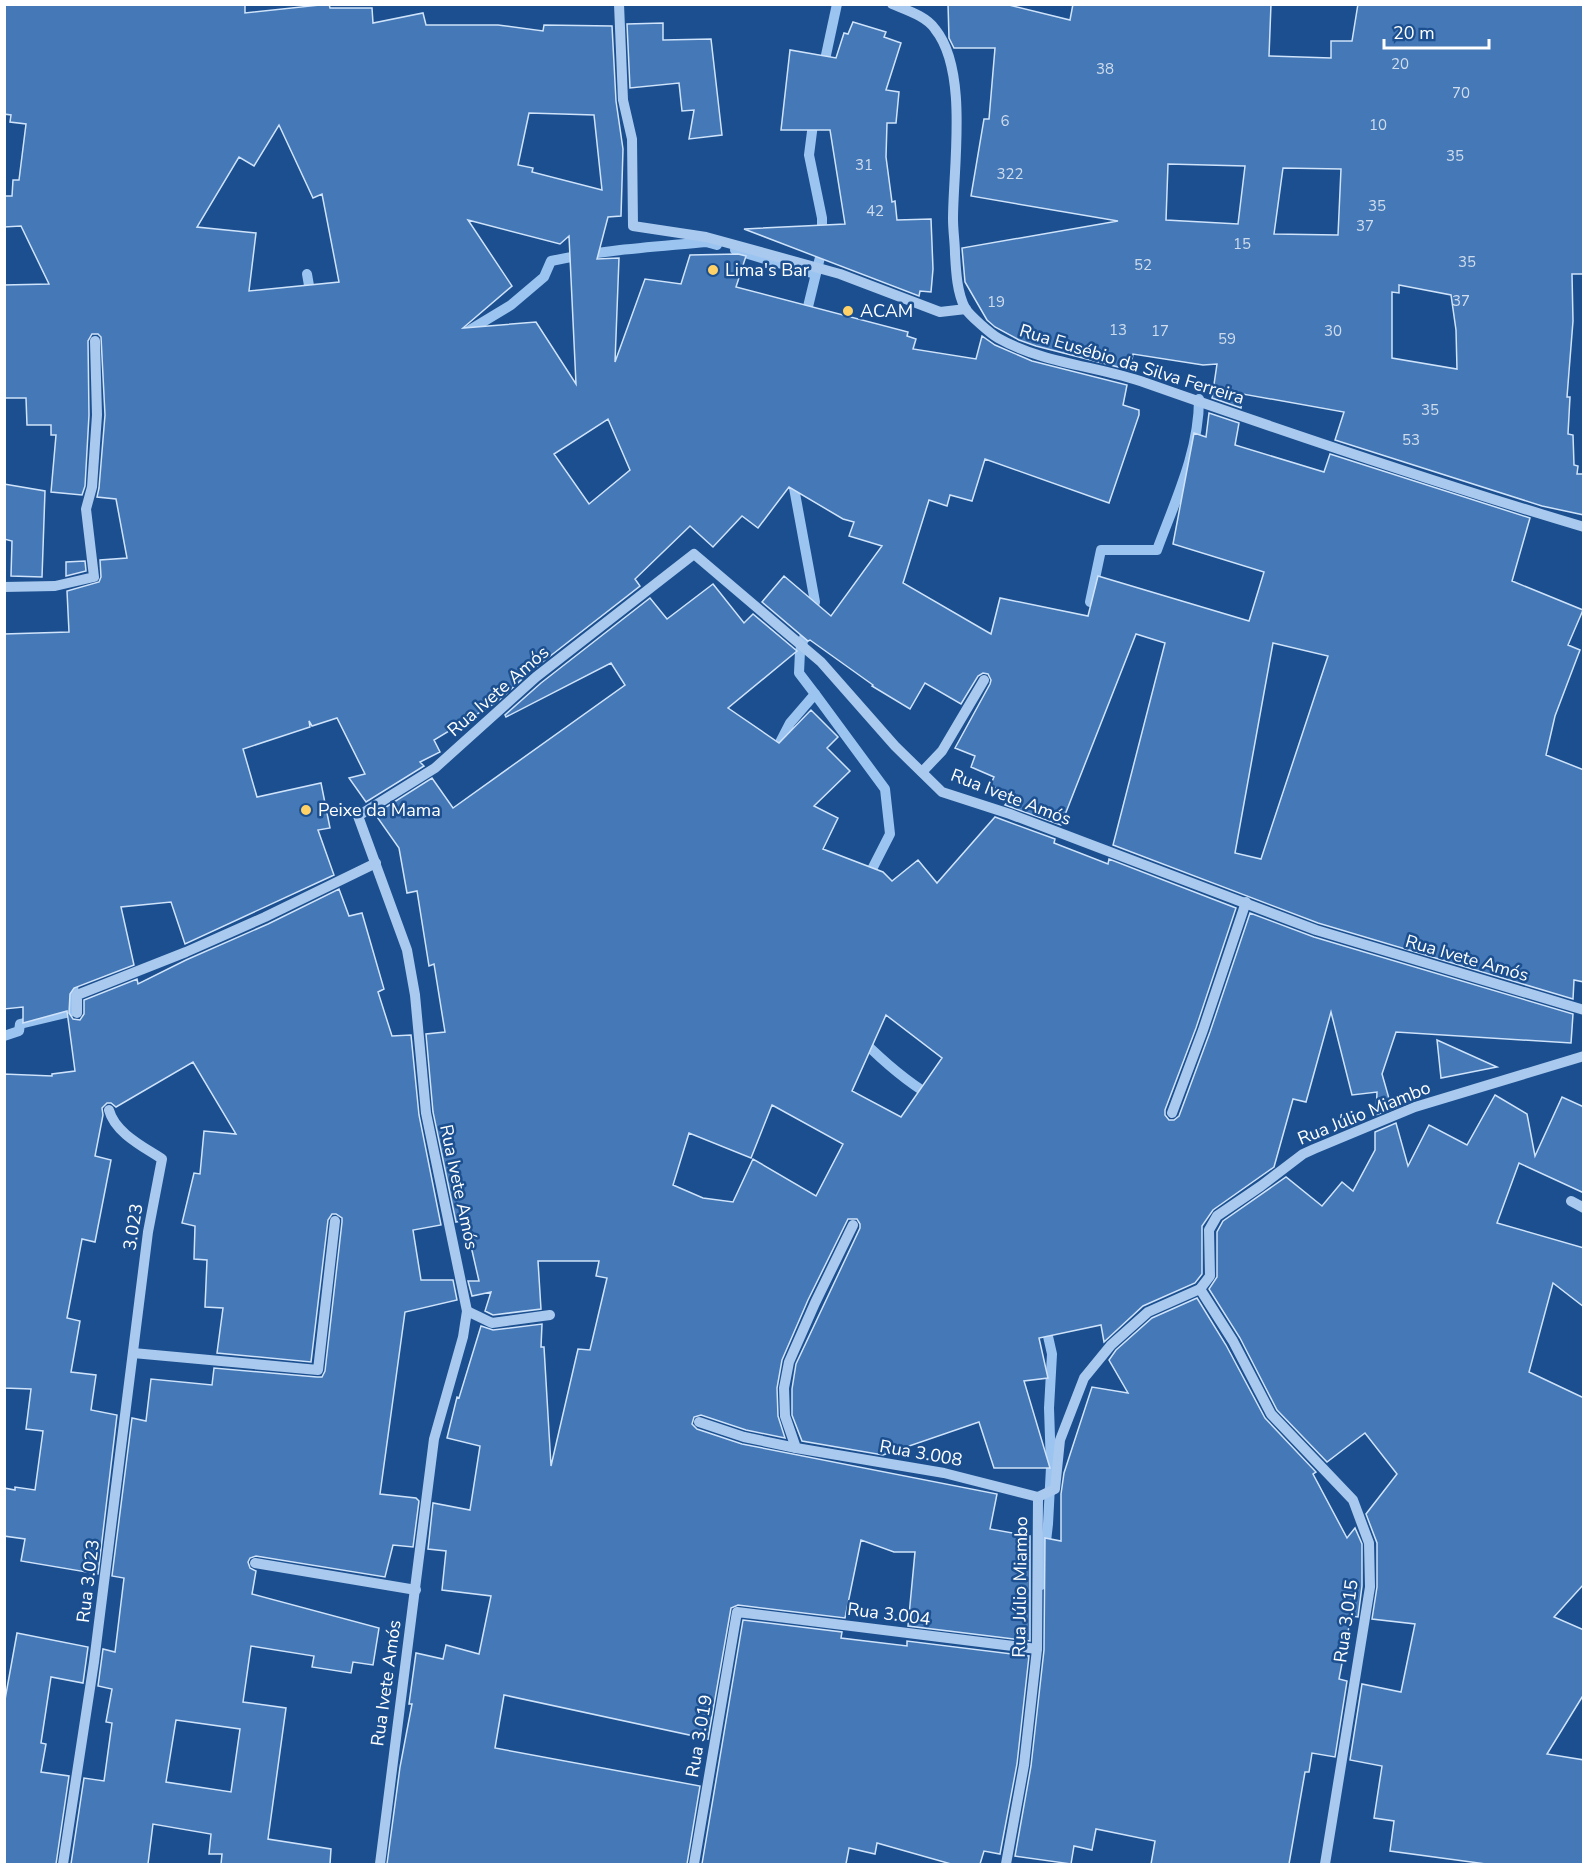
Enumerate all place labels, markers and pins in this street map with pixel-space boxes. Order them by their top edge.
place label: Lima's Bar [725,258,810,282]
marker: Lima's Bar [706,263,720,277]
place label: ACAM [860,299,913,323]
marker: ACAM [841,304,855,318]
place label: Peixe da Mama [318,798,441,822]
marker: Peixe da Mama [299,803,313,817]

